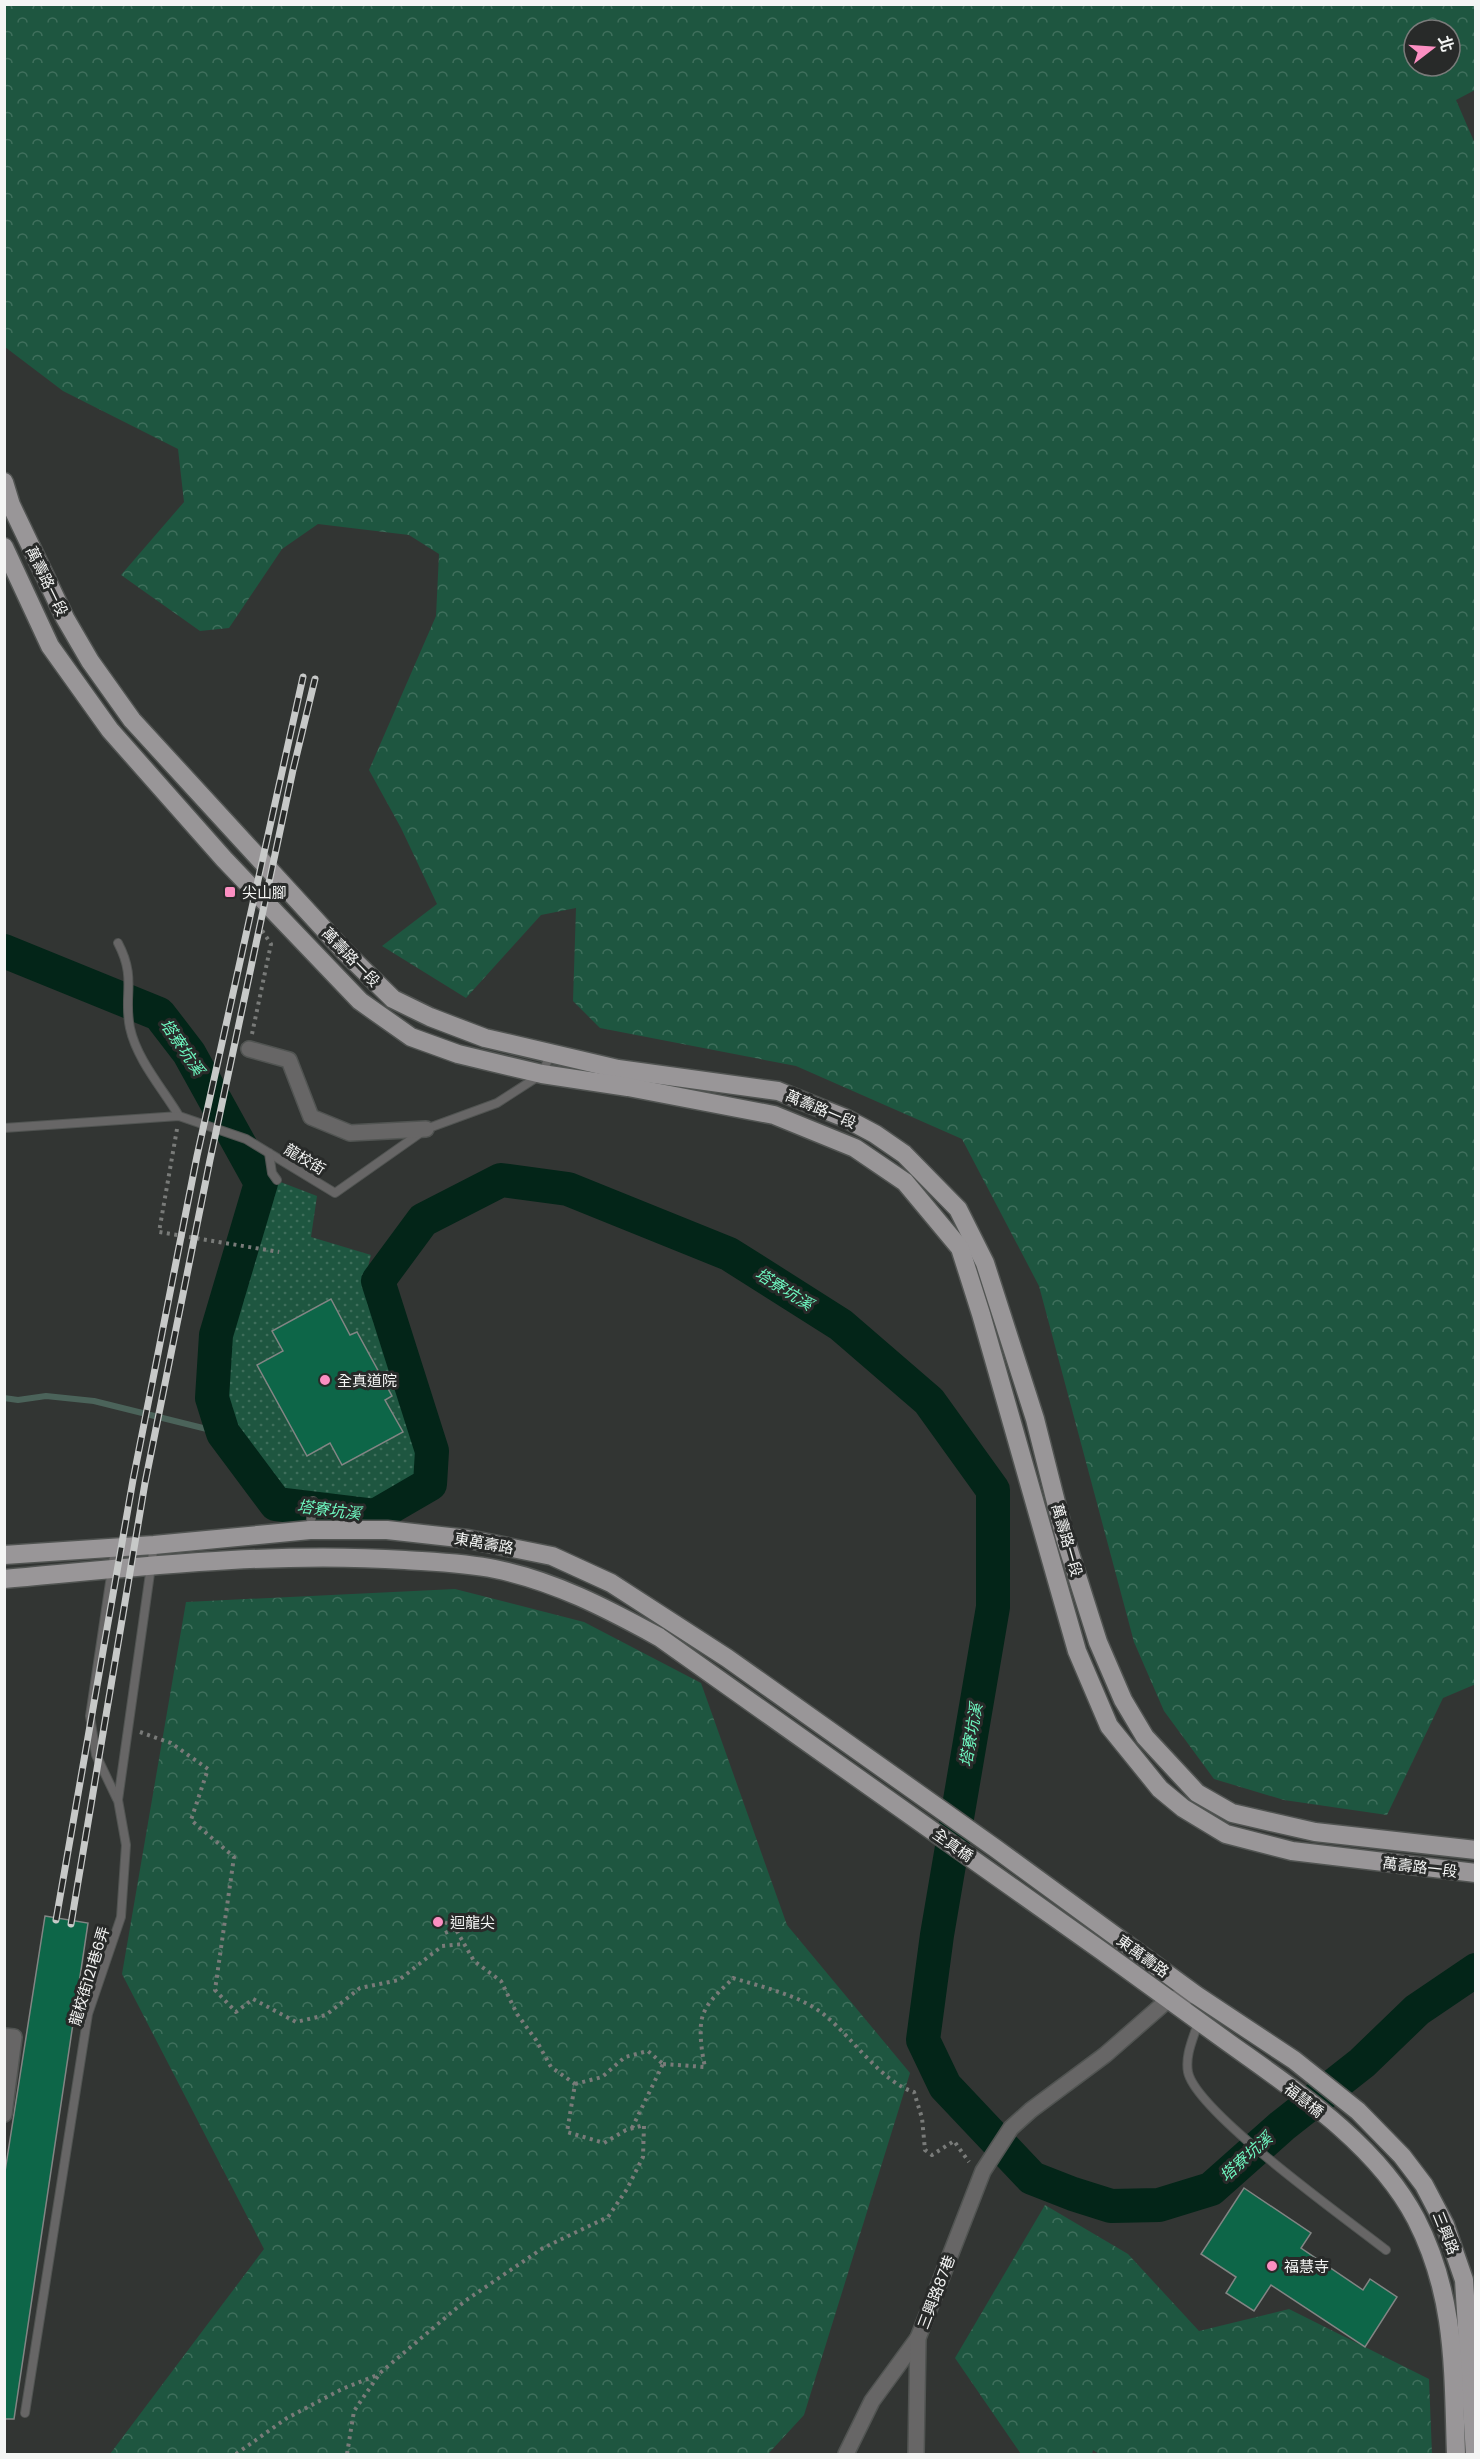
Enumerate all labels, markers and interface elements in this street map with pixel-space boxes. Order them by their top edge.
north arrow [1402,18,1462,78]
text: 北 [1433,33,1459,55]
street label: 萬壽路一段 [21,543,73,619]
place label: 尖山腳 [242,882,287,903]
marker: 尖山腳 [223,885,237,899]
street label: 萬壽路一段 [317,923,385,991]
water label: 塔寮坑溪 [155,1014,211,1082]
street label: 萬壽路一段 [782,1085,860,1133]
street label: 龍校街 [280,1138,330,1180]
water label: 塔寮坑溪 [751,1262,819,1317]
place label: 全真道院 [337,1370,397,1391]
marker: 全真道院 [318,1373,332,1387]
water label: 塔寮坑溪 [296,1495,364,1526]
street label: 萬壽路一段 [1047,1501,1087,1579]
street label: 東萬壽路 [453,1527,515,1559]
water label: 塔寮坑溪 [954,1700,988,1769]
street label: 全真橋 [929,1823,977,1867]
street label: 萬壽路一段 [1381,1852,1459,1882]
place label: 迴龍尖 [450,1912,495,1933]
marker: 迴龍尖 [431,1915,445,1929]
street label: 龍校街121巷6弄 [64,1924,114,2028]
street label: 東萬壽路 [1113,1930,1173,1982]
street label: 福慧橋 [1280,2078,1328,2122]
water label: 塔寮坑溪 [1215,2126,1279,2187]
street label: 三興路 [1428,2208,1464,2258]
street label: 三興路87巷 [912,2252,960,2332]
place label: 福慧寺 [1284,2256,1329,2277]
marker: 福慧寺 [1265,2259,1279,2273]

